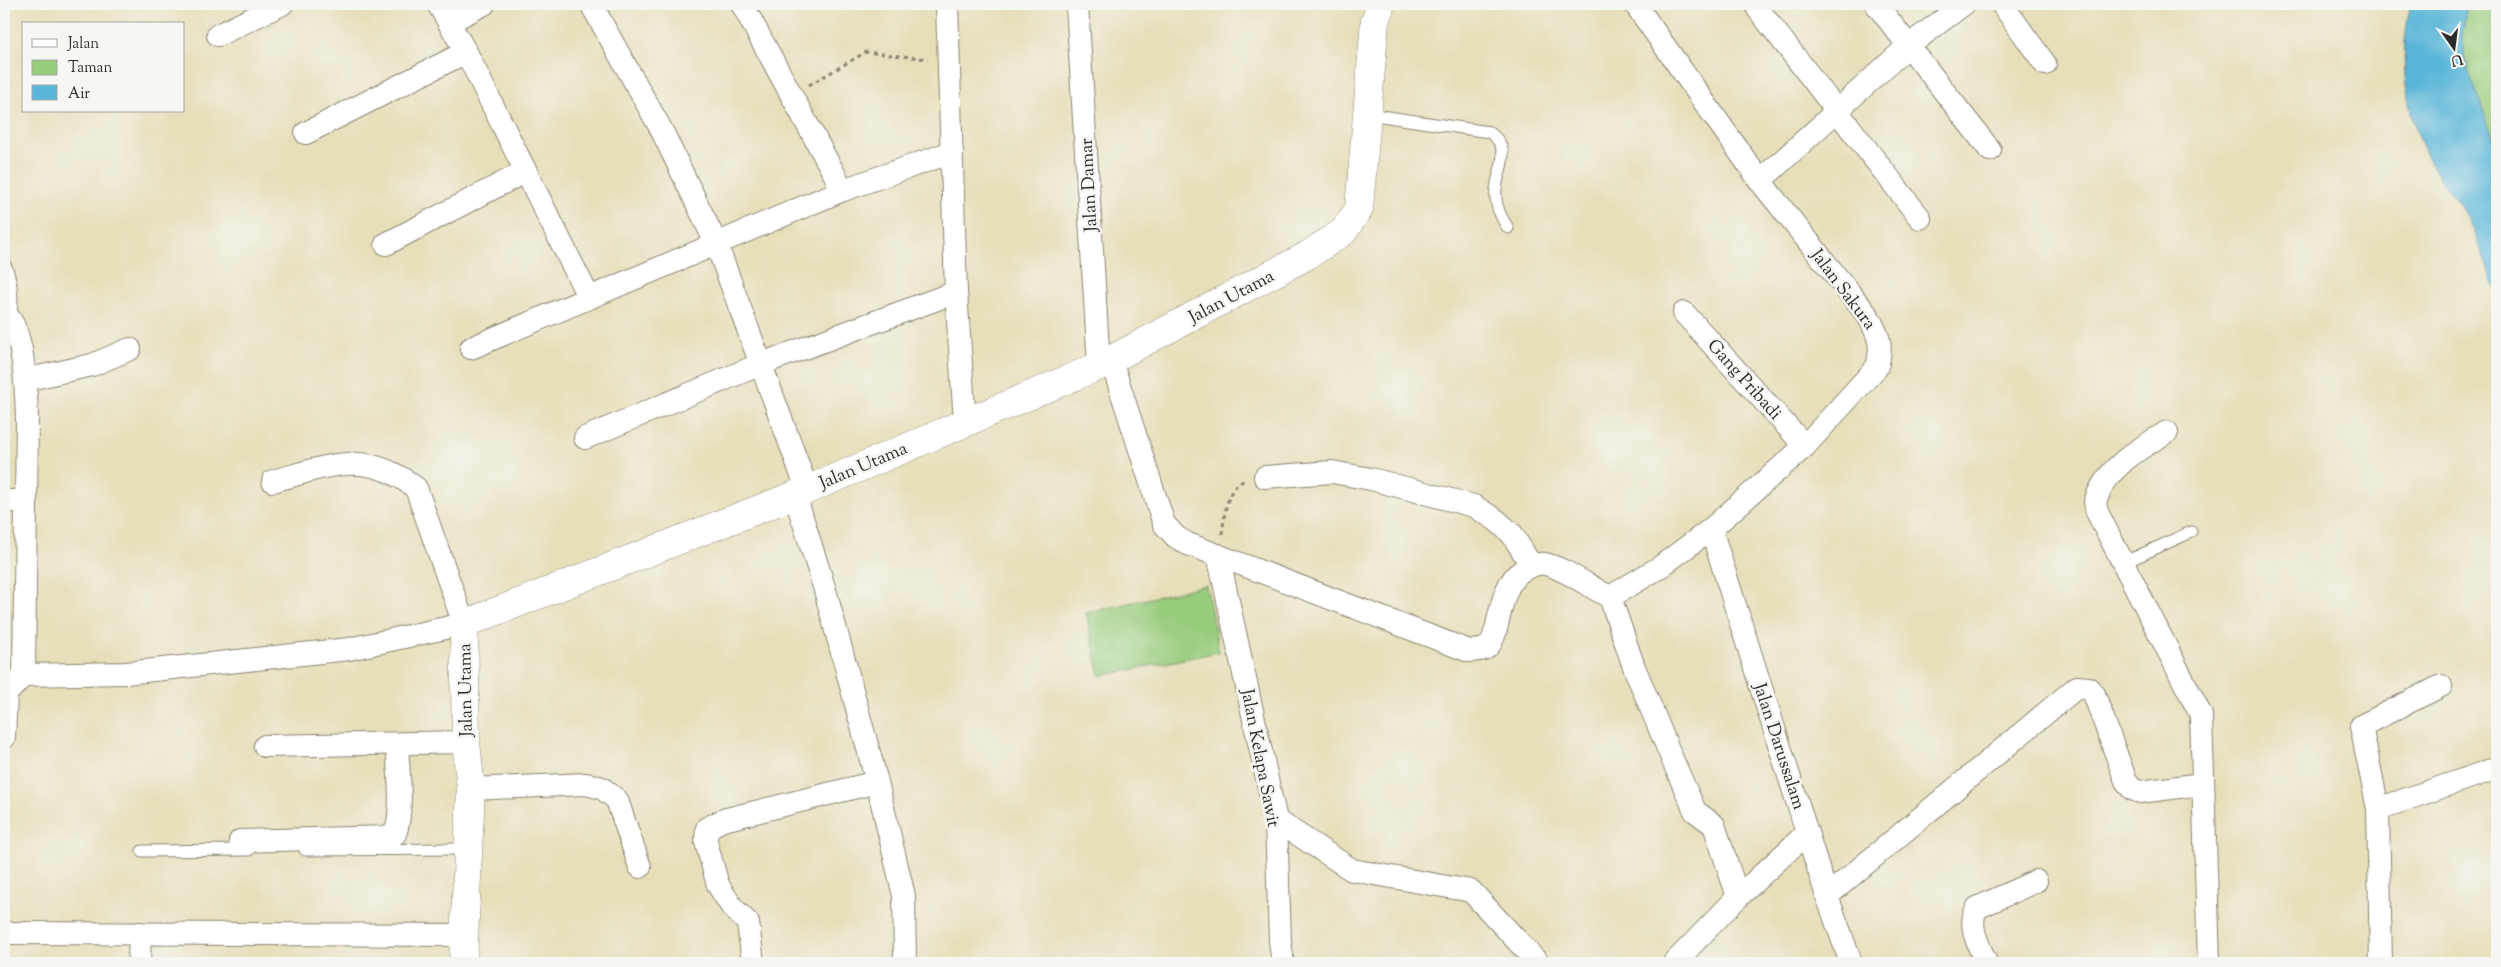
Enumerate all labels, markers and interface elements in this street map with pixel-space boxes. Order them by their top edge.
legend [22,22,185,112]
north arrow [2428,22,2478,72]
text: Jalan [67,34,99,55]
text: U [2448,48,2465,70]
text: Taman [68,58,112,79]
text: Air [68,84,90,105]
street label: Jalan Damar [1075,137,1105,233]
street label: Jalan Sakura [1803,244,1881,336]
street label: Jalan Utama [1184,264,1279,332]
street label: Gang Pribadi [1700,334,1787,427]
street label: Jalan Utama [815,437,912,497]
street label: Jalan Utama [453,643,481,738]
street label: Jalan Darussalam [1745,679,1811,813]
street label: Jalan Kelapa Sawit [1233,686,1285,830]

